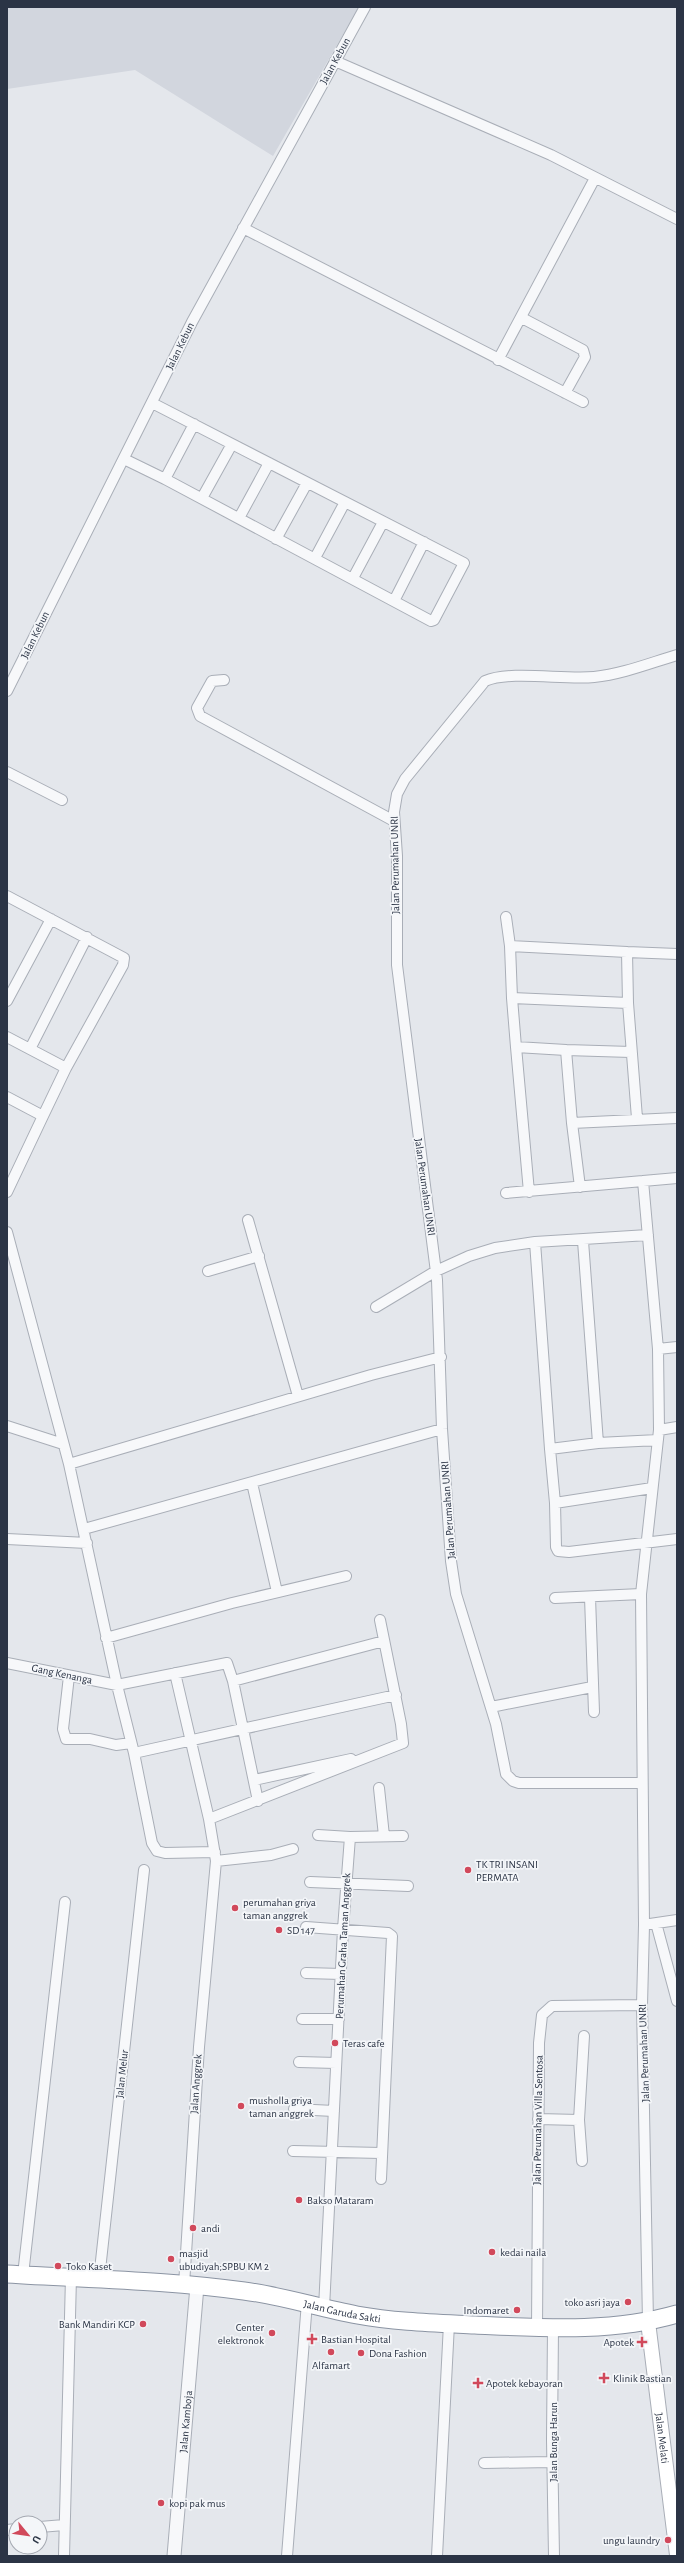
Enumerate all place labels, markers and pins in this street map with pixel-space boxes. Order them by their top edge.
place label: TK TRI INSANI PERMATA [476,1859,538,1883]
marker: TK TRI INSANI PERMATA [463,1865,473,1875]
place label: perumahan griya taman anggrek [243,1897,316,1921]
marker: perumahan griya taman anggrek [230,1903,240,1913]
marker: SD 147 [274,1925,284,1935]
place label: SD 147 [287,1925,315,1936]
marker: Teras cafe [330,2038,340,2048]
place label: Teras cafe [343,2038,384,2049]
place label: musholla griya taman anggrek [249,2095,314,2119]
marker: musholla griya taman anggrek [236,2101,246,2111]
marker: Bakso Mataram [294,2195,304,2205]
place label: Bakso Mataram [307,2195,374,2206]
marker: andi [188,2223,198,2233]
place label: andi [201,2223,220,2234]
marker: kedai naila [487,2247,497,2257]
place label: kedai naila [500,2247,546,2258]
place label: masjid ubudiyah;SPBU KM 2 [179,2248,269,2272]
marker: masjid ubudiyah;SPBU KM 2 [166,2254,176,2264]
marker: Toko Kaset [53,2261,63,2271]
place label: Toko Kaset [66,2261,112,2272]
place label: toko asri jaya [565,2297,620,2308]
marker: toko asri jaya [623,2297,633,2307]
place label: Indomaret [464,2305,509,2316]
marker: Indomaret [512,2305,522,2315]
place label: Bank Mandiri KCP [59,2319,135,2330]
marker: Bank Mandiri KCP [138,2319,148,2329]
place label: Center elektronok [218,2322,264,2346]
marker: Center elektronok [267,2328,277,2338]
marker: Bastian Hospital [306,2333,318,2345]
place label: Bastian Hospital [321,2334,391,2345]
place label: Apotek [603,2337,634,2348]
marker: Apotek [637,2337,647,2347]
marker: Alfamart [326,2347,336,2357]
marker: Dona Fashion [356,2348,366,2358]
place label: Dona Fashion [369,2348,427,2359]
place label: Alfamart [312,2360,351,2371]
marker: Klinik Bastian [598,2372,610,2384]
place label: Klinik Bastian [613,2373,671,2384]
marker: Apotek kebayoran [473,2378,483,2388]
place label: Apotek kebayoran [486,2378,563,2389]
marker: kopi pak mus [156,2498,166,2508]
place label: kopi pak mus [169,2498,225,2509]
place label: ungu laundry [603,2535,660,2546]
marker: ungu laundry [663,2535,673,2545]

